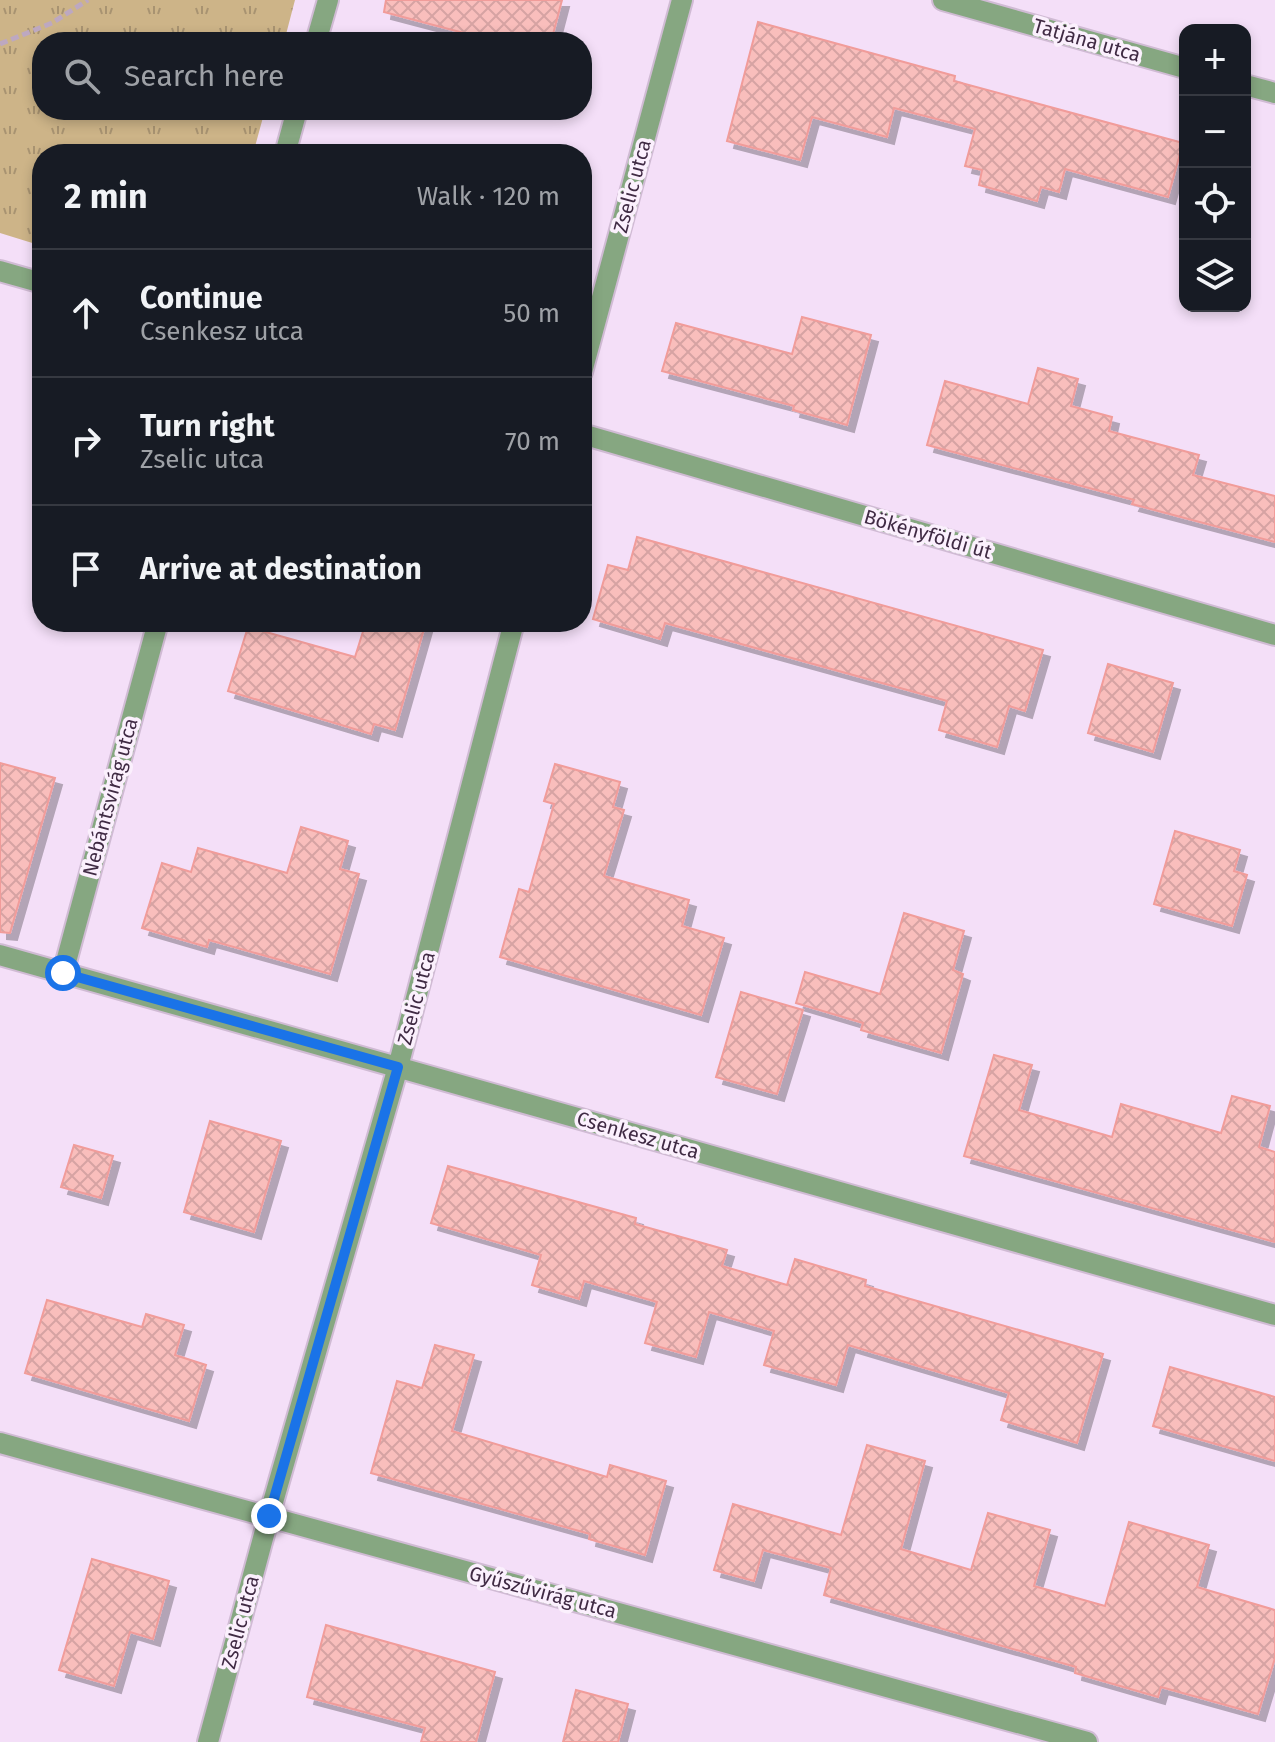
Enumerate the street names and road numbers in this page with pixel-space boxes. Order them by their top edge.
street label: Tatjána utca [1031,13,1143,67]
street label: Zselic utca [608,137,656,235]
street label: Bökényföldi út [861,504,995,564]
street label: Nebántsvirág utca [77,715,143,879]
street label: Zselic utca [392,949,440,1047]
street label: Csenkesz utca [574,1106,702,1164]
street label: Gyűszűvirág utca [467,1561,619,1623]
street label: Zselic utca [216,1573,264,1671]

